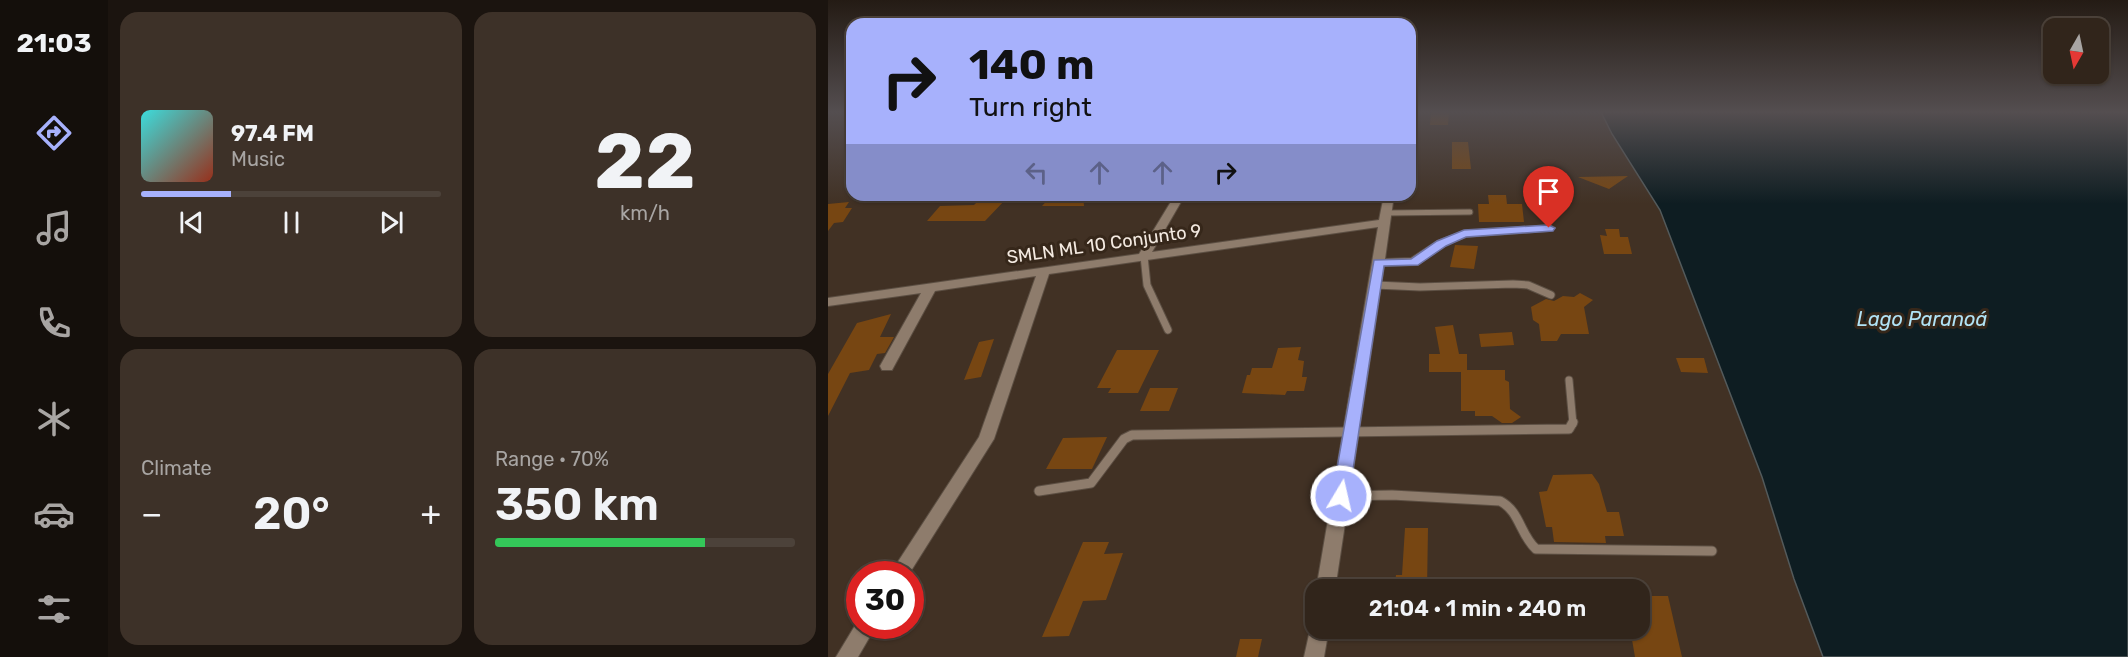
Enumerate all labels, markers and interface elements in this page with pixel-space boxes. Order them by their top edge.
north arrow [2043,18,2109,84]
map controls [2043,18,2109,84]
text: 21:03 [16,27,92,59]
text: 140 m [969,40,1095,90]
icon: right [870,42,948,120]
text: Turn right [969,91,1092,123]
icon: directions [33,112,75,154]
text: 22 [594,115,696,208]
text: 97.4 FM [231,120,314,147]
text: Music [231,147,285,171]
icon: left [1020,156,1053,189]
icon: ahead [1083,156,1116,189]
icon: ahead [1146,156,1179,189]
icon: right [1209,156,1242,189]
pin [1523,166,1574,228]
icon: arrive [1532,175,1565,208]
text: km/h [620,201,670,225]
icon: previous [175,206,208,239]
icon: pause [275,206,308,239]
icon: next [375,206,408,239]
icon: music [33,207,75,249]
street label: SMLN ML 10 Conjunto 9 [1005,219,1203,269]
icon: phone [33,302,75,344]
water label: Lago Paranoá [1857,307,1987,331]
icon: climate [33,398,75,440]
text: Range · 70% [495,447,609,471]
text: Climate [141,456,212,480]
position arrow [1309,464,1373,528]
text: 350 km [495,478,659,531]
text: 20° [253,487,330,540]
icon: car [33,493,75,535]
text: − [141,494,162,533]
text: + [420,494,441,533]
speed limit sign: 30 [846,561,924,639]
icon: filters [33,588,75,630]
text: 21:04 · 1 min · 240 m [1369,595,1586,622]

